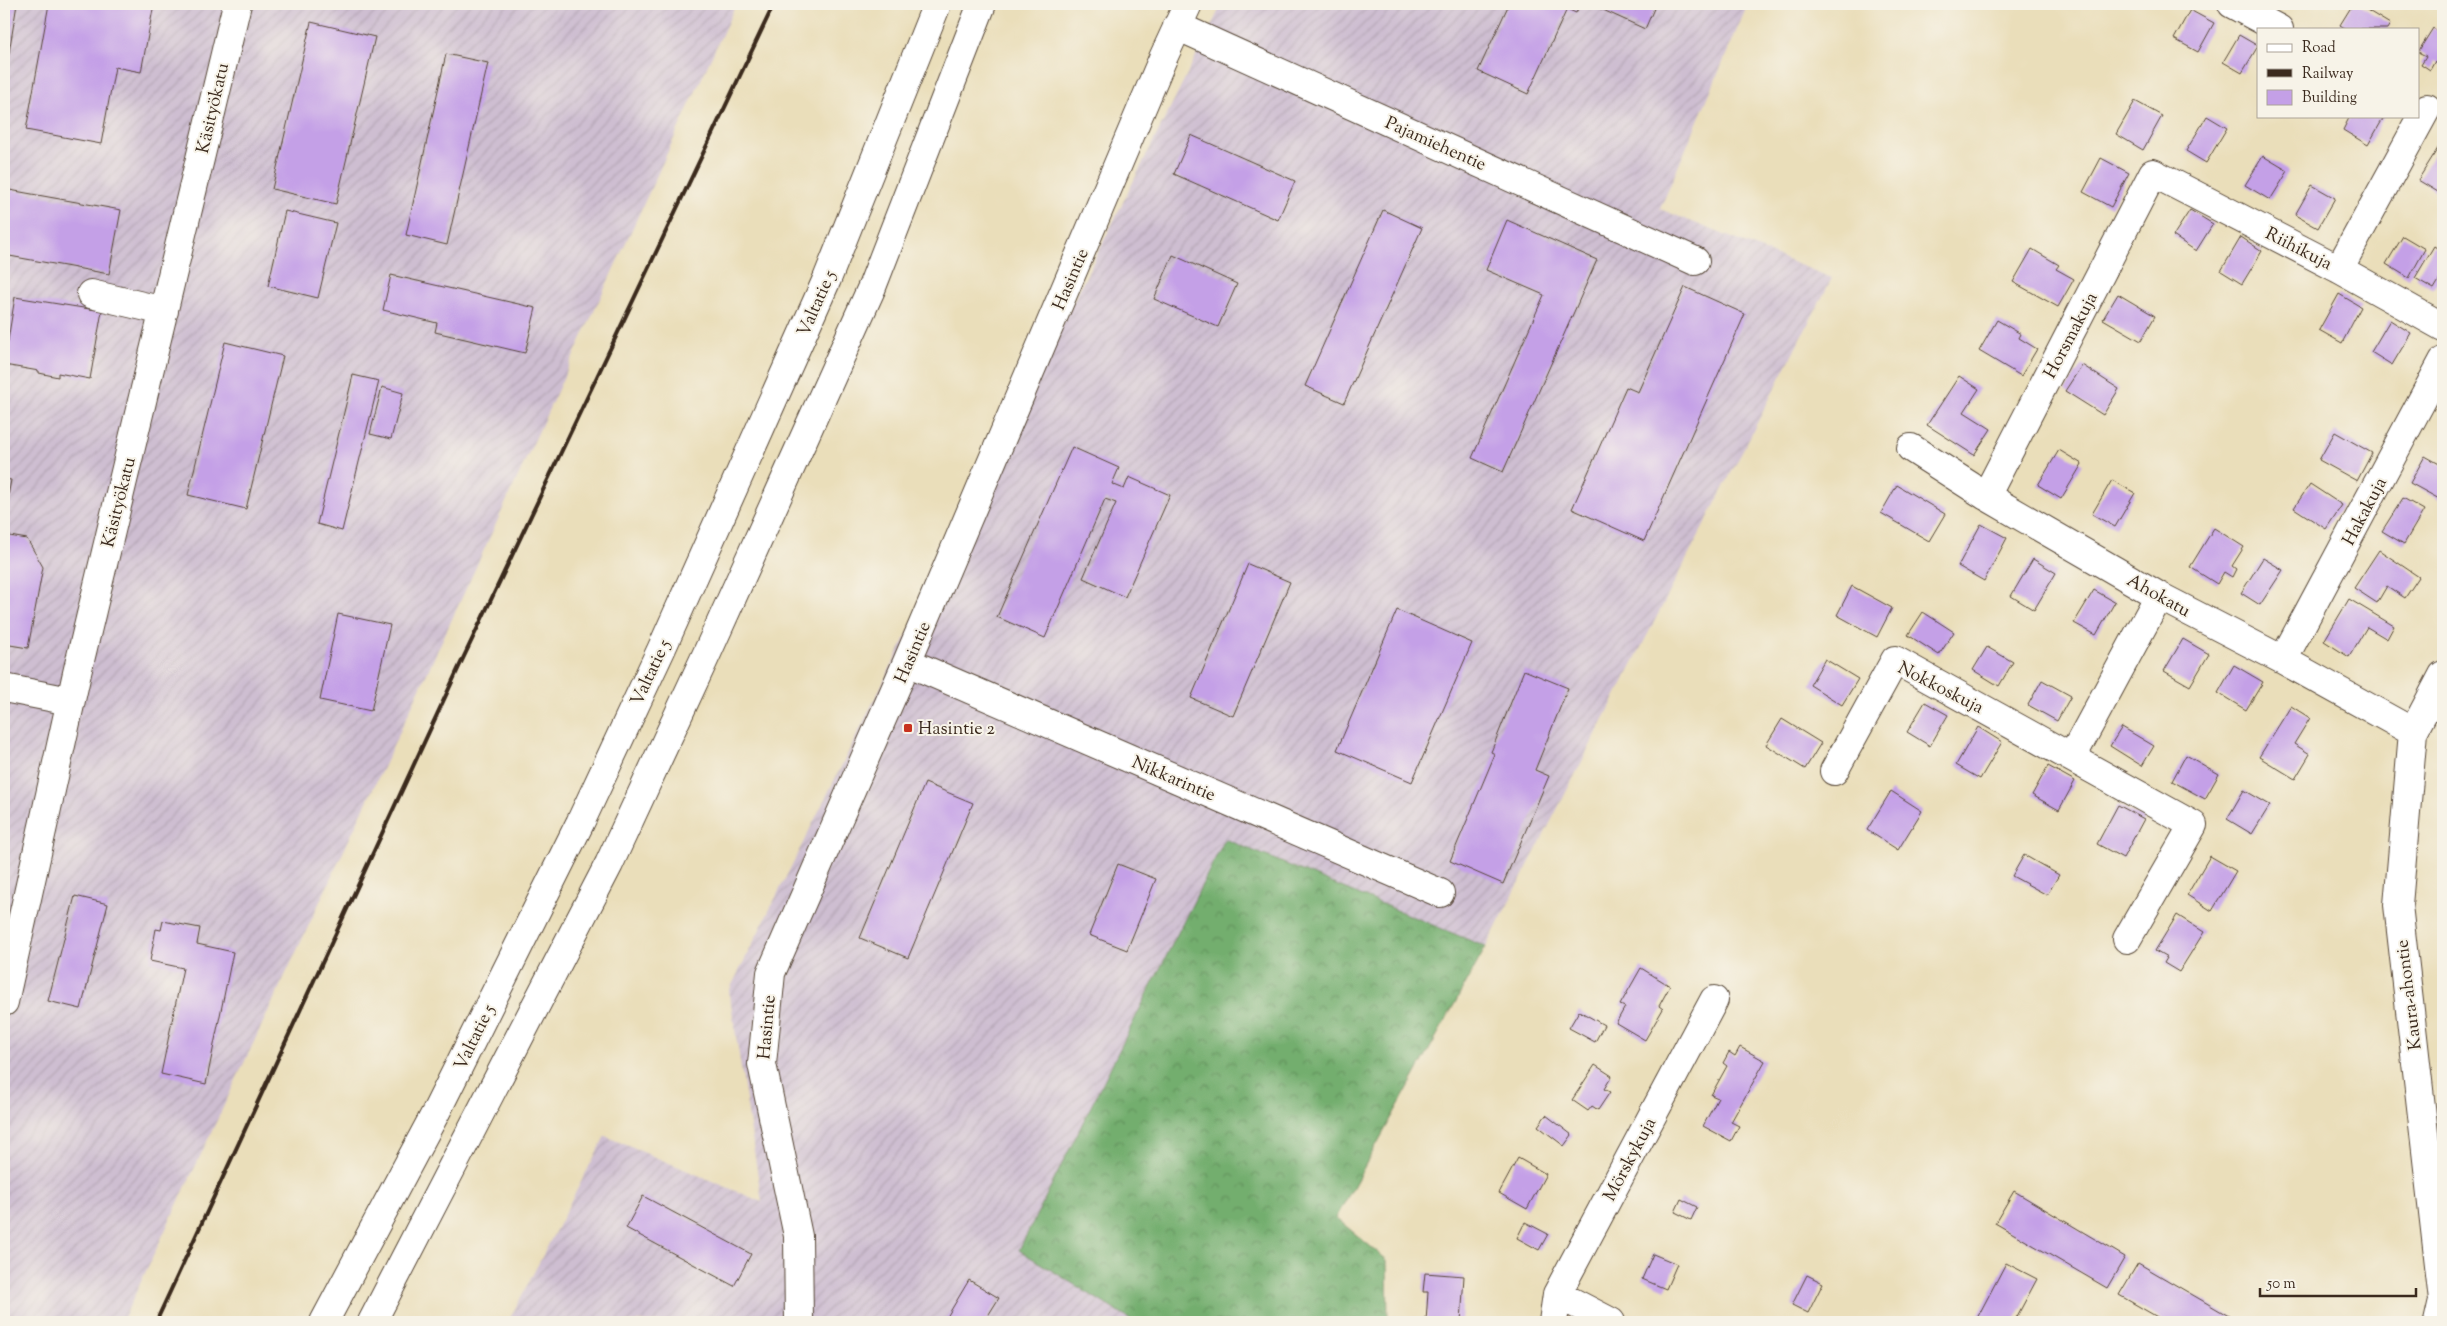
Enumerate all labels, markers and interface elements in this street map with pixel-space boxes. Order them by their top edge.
legend [2257,28,2420,118]
text: Road [2302,38,2336,59]
street label: Käsityökatu [191,60,237,156]
text: Railway [2302,64,2354,85]
text: Building [2302,88,2357,109]
street label: Pajamiehentie [1380,111,1490,179]
street label: Riihikuja [2260,222,2336,278]
street label: Hasintie [1047,245,1096,315]
street label: Valtatie 5 [792,266,844,341]
street label: Horsmakuja [2038,288,2105,384]
street label: Käsityökatu [96,455,144,550]
street label: Hakakuja [2337,473,2395,551]
street label: Ahokatu [2121,569,2195,625]
street label: Hasintie [889,618,938,688]
street label: Valtatie 5 [625,635,678,710]
street label: Nokkoskuja [1893,656,1988,722]
place label: Hasintie 2 [918,717,996,743]
marker: Hasintie 2 [902,722,914,734]
street label: Nikkarintie [1127,750,1219,809]
street label: Kaura-ahontie [2390,938,2430,1051]
street label: Hasintie [752,994,784,1061]
street label: Valtatie 5 [449,1001,503,1075]
street label: Mörskykuja [1598,1113,1664,1206]
scale bar [2260,1266,2416,1298]
text: 50 m [2266,1274,2296,1295]

